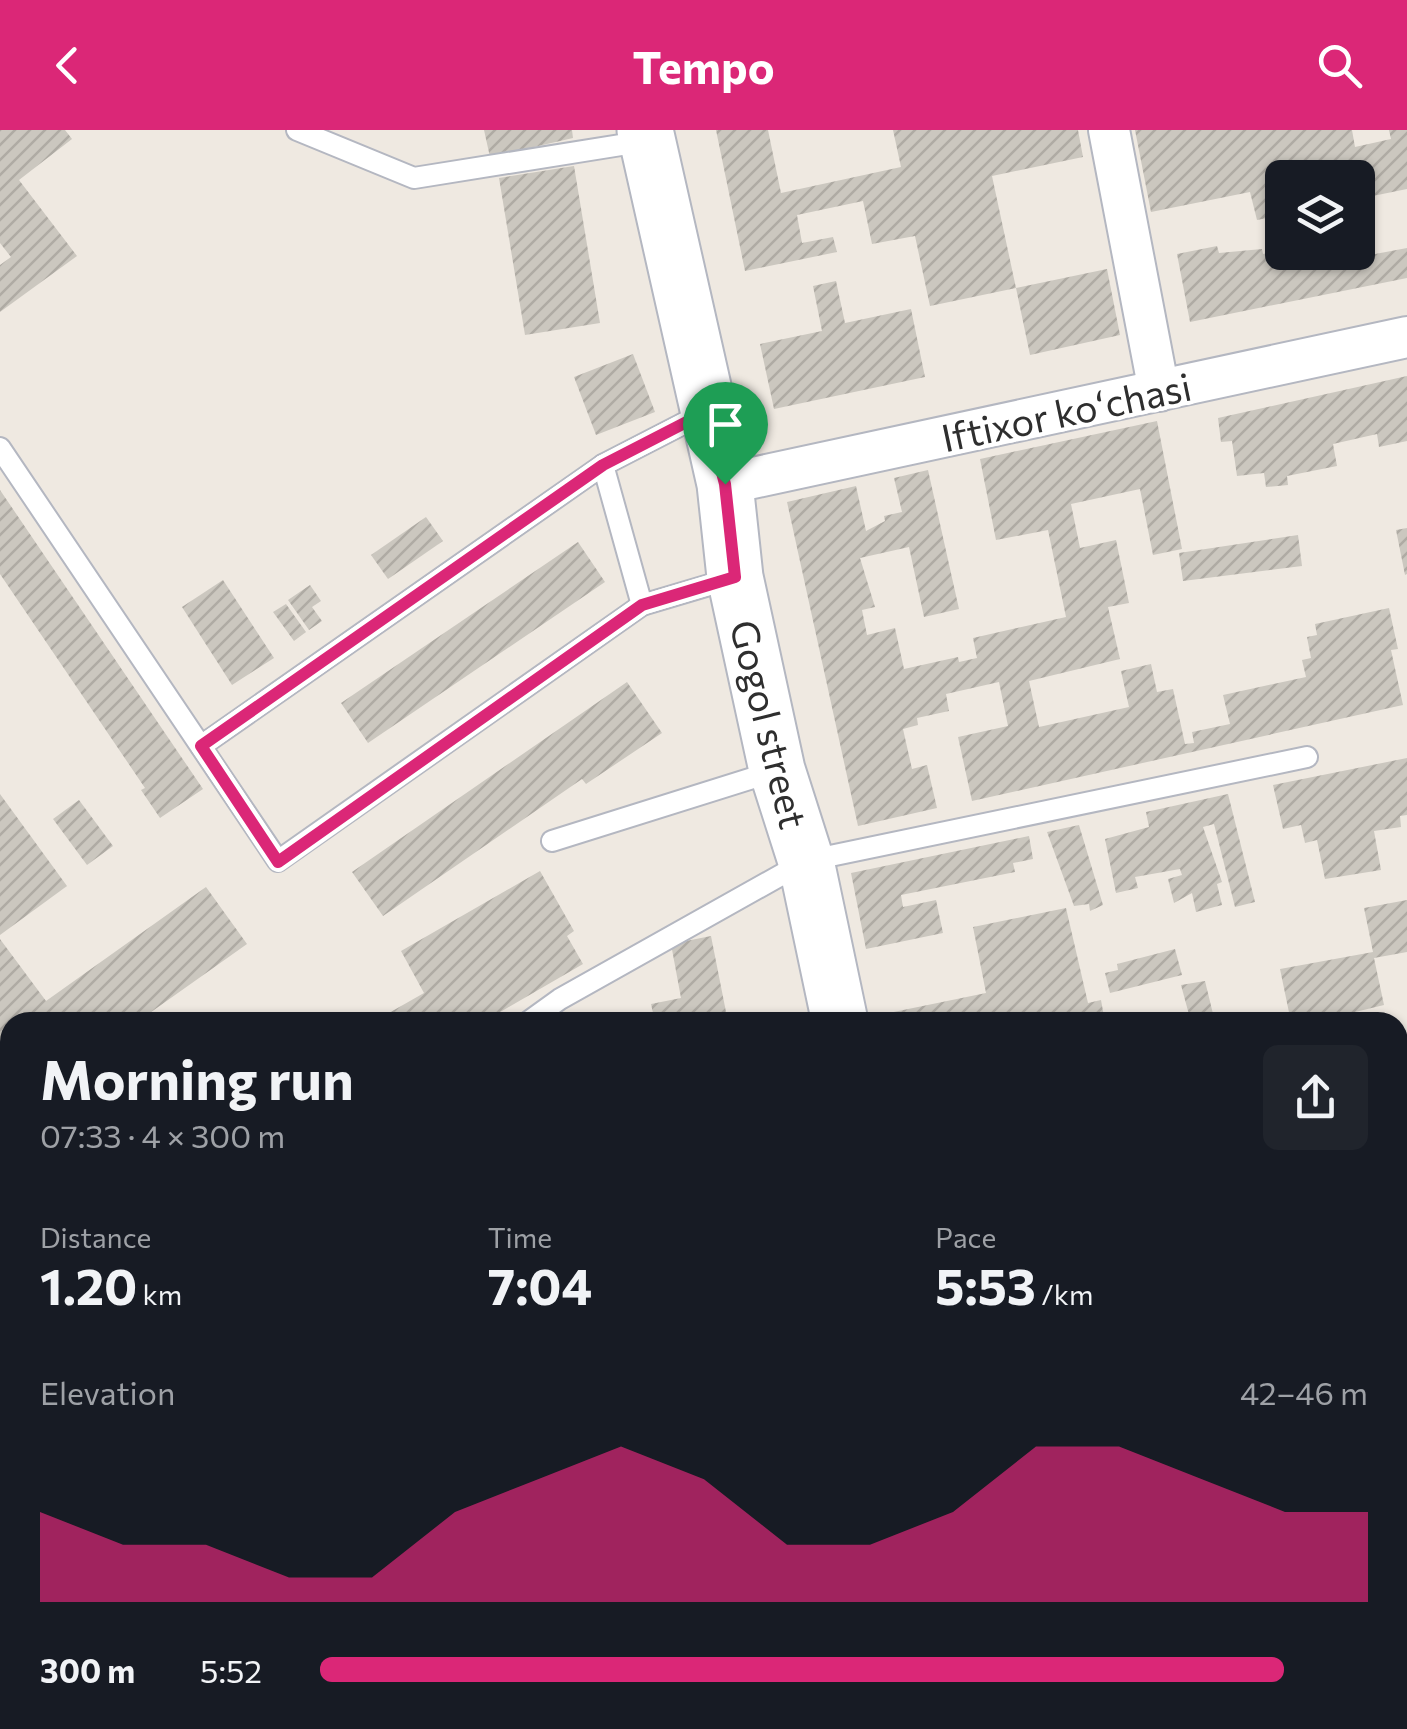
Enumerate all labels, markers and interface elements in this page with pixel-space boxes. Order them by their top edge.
icon: back [40,38,95,93]
text: Tempo [632,38,775,93]
icon: search [1312,38,1367,93]
map controls [1265,160,1375,270]
button: layers [1265,160,1375,270]
street label: Iftixor koʻchasi [937,362,1195,460]
pin [683,382,768,485]
icon: arrive [698,397,753,452]
street label: Gogol street [721,615,819,833]
text: Morning run [40,1044,354,1111]
button: share [1263,1045,1368,1150]
text: 07:33 · 4 × 300 m [40,1115,285,1155]
text: Distance [40,1220,151,1254]
text: Time [488,1220,552,1254]
text: Pace [935,1220,996,1254]
text: 1.20 [40,1254,137,1315]
text: 7:04 [488,1254,592,1315]
text: 5:53 [935,1254,1036,1315]
text: km [137,1277,182,1311]
text: /km [1036,1277,1093,1311]
text: Elevation [40,1372,175,1412]
text: 42–46 m [1240,1372,1368,1412]
text: 300 m [40,1650,135,1690]
text: 5:52 [200,1650,262,1690]

